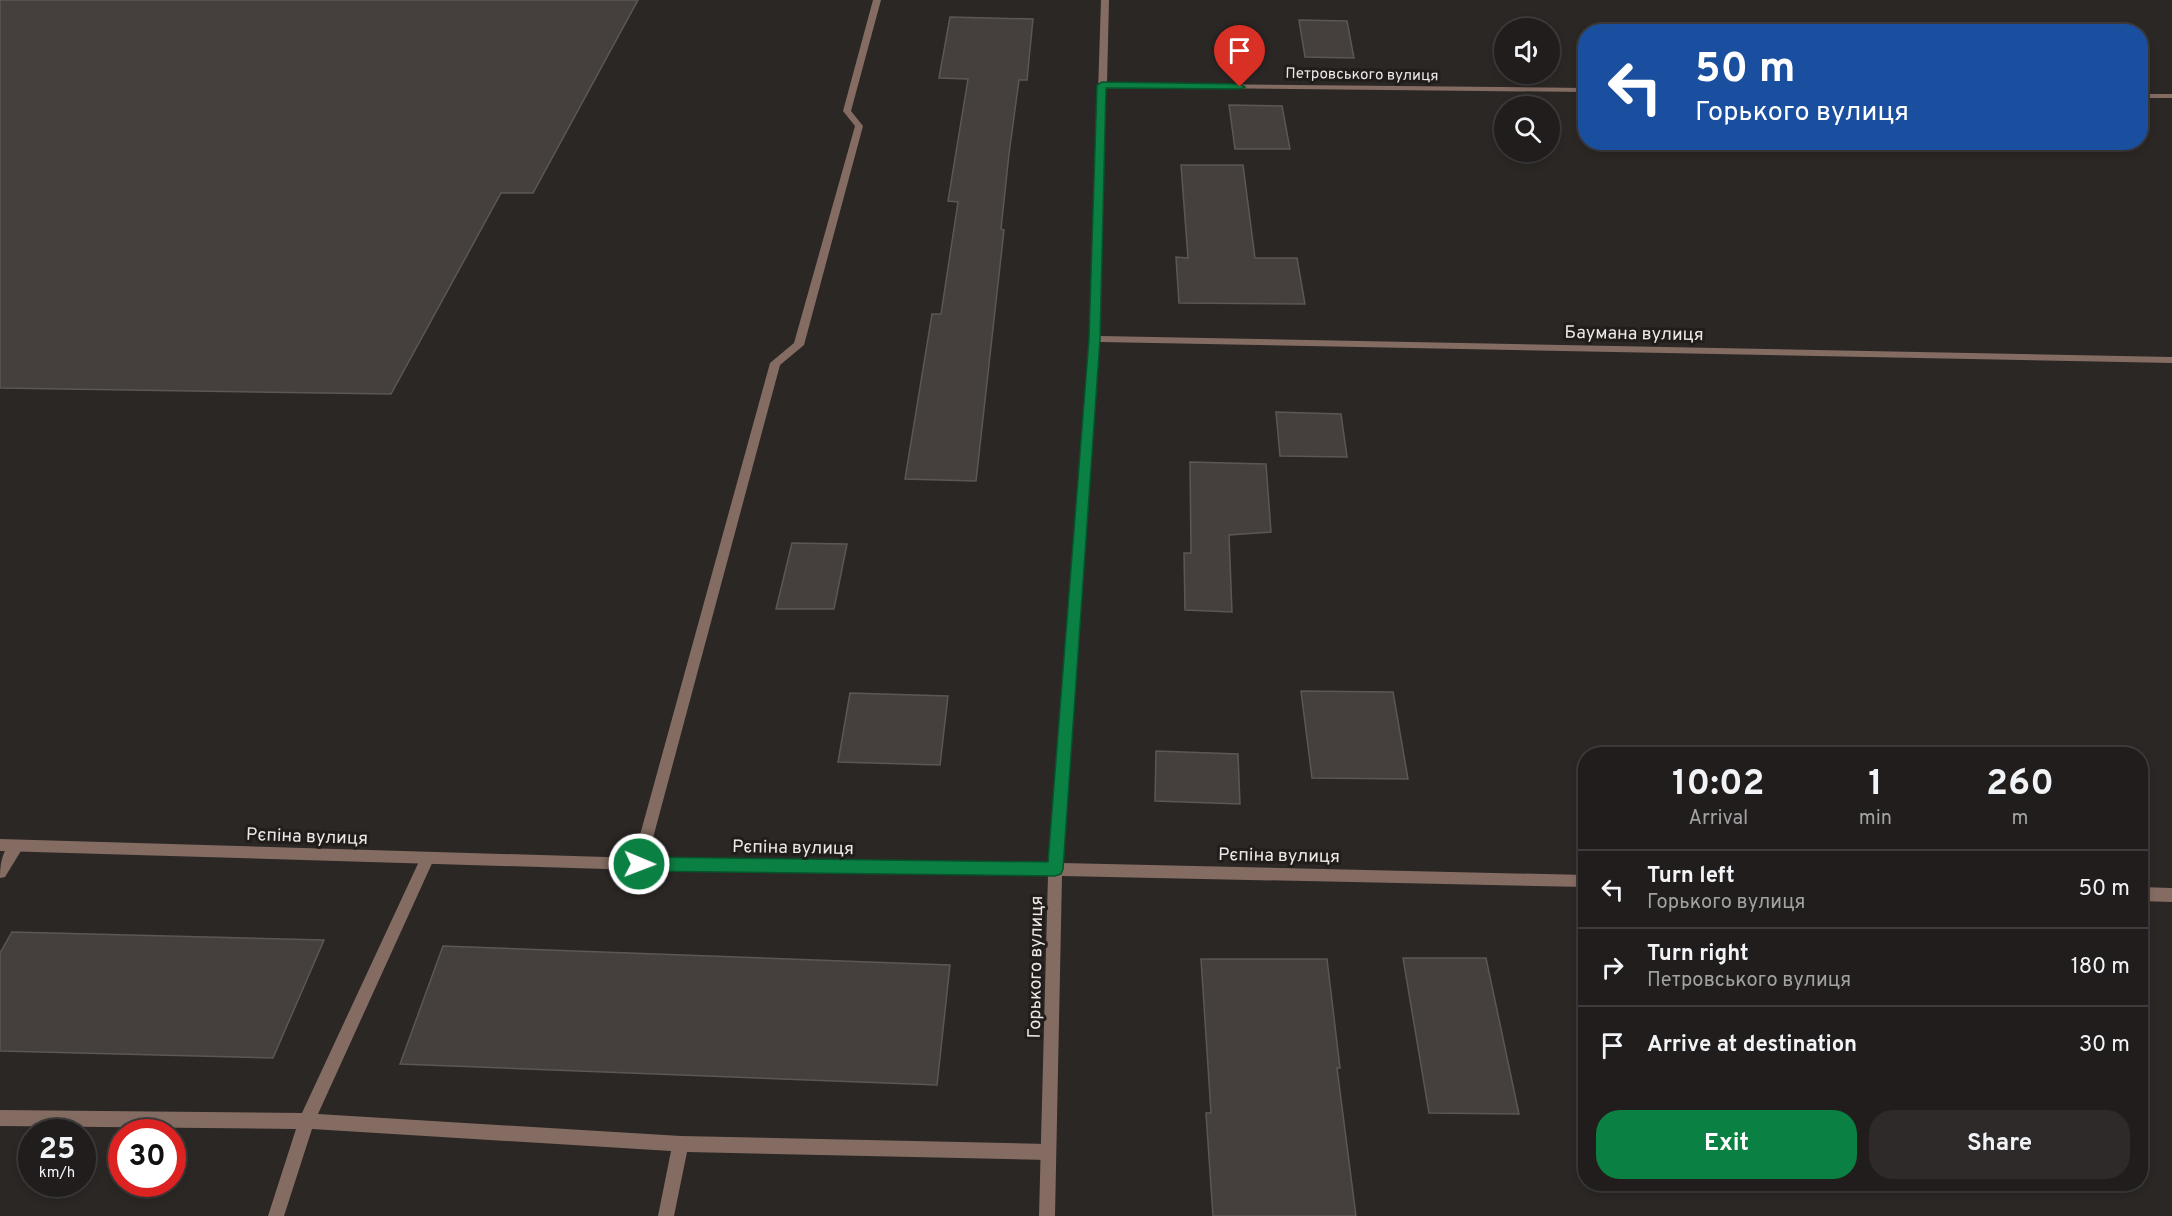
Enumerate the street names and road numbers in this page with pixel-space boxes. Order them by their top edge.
street label: Петровського вулиця [1285,65,1439,86]
street label: Баумана вулиця [1564,322,1704,347]
street label: Рєпіна вулиця [246,824,368,851]
street label: Рєпіна вулиця [732,836,854,861]
street label: Рєпіна вулиця [1218,844,1340,869]
street label: Горького вулиця [1024,896,1049,1039]

